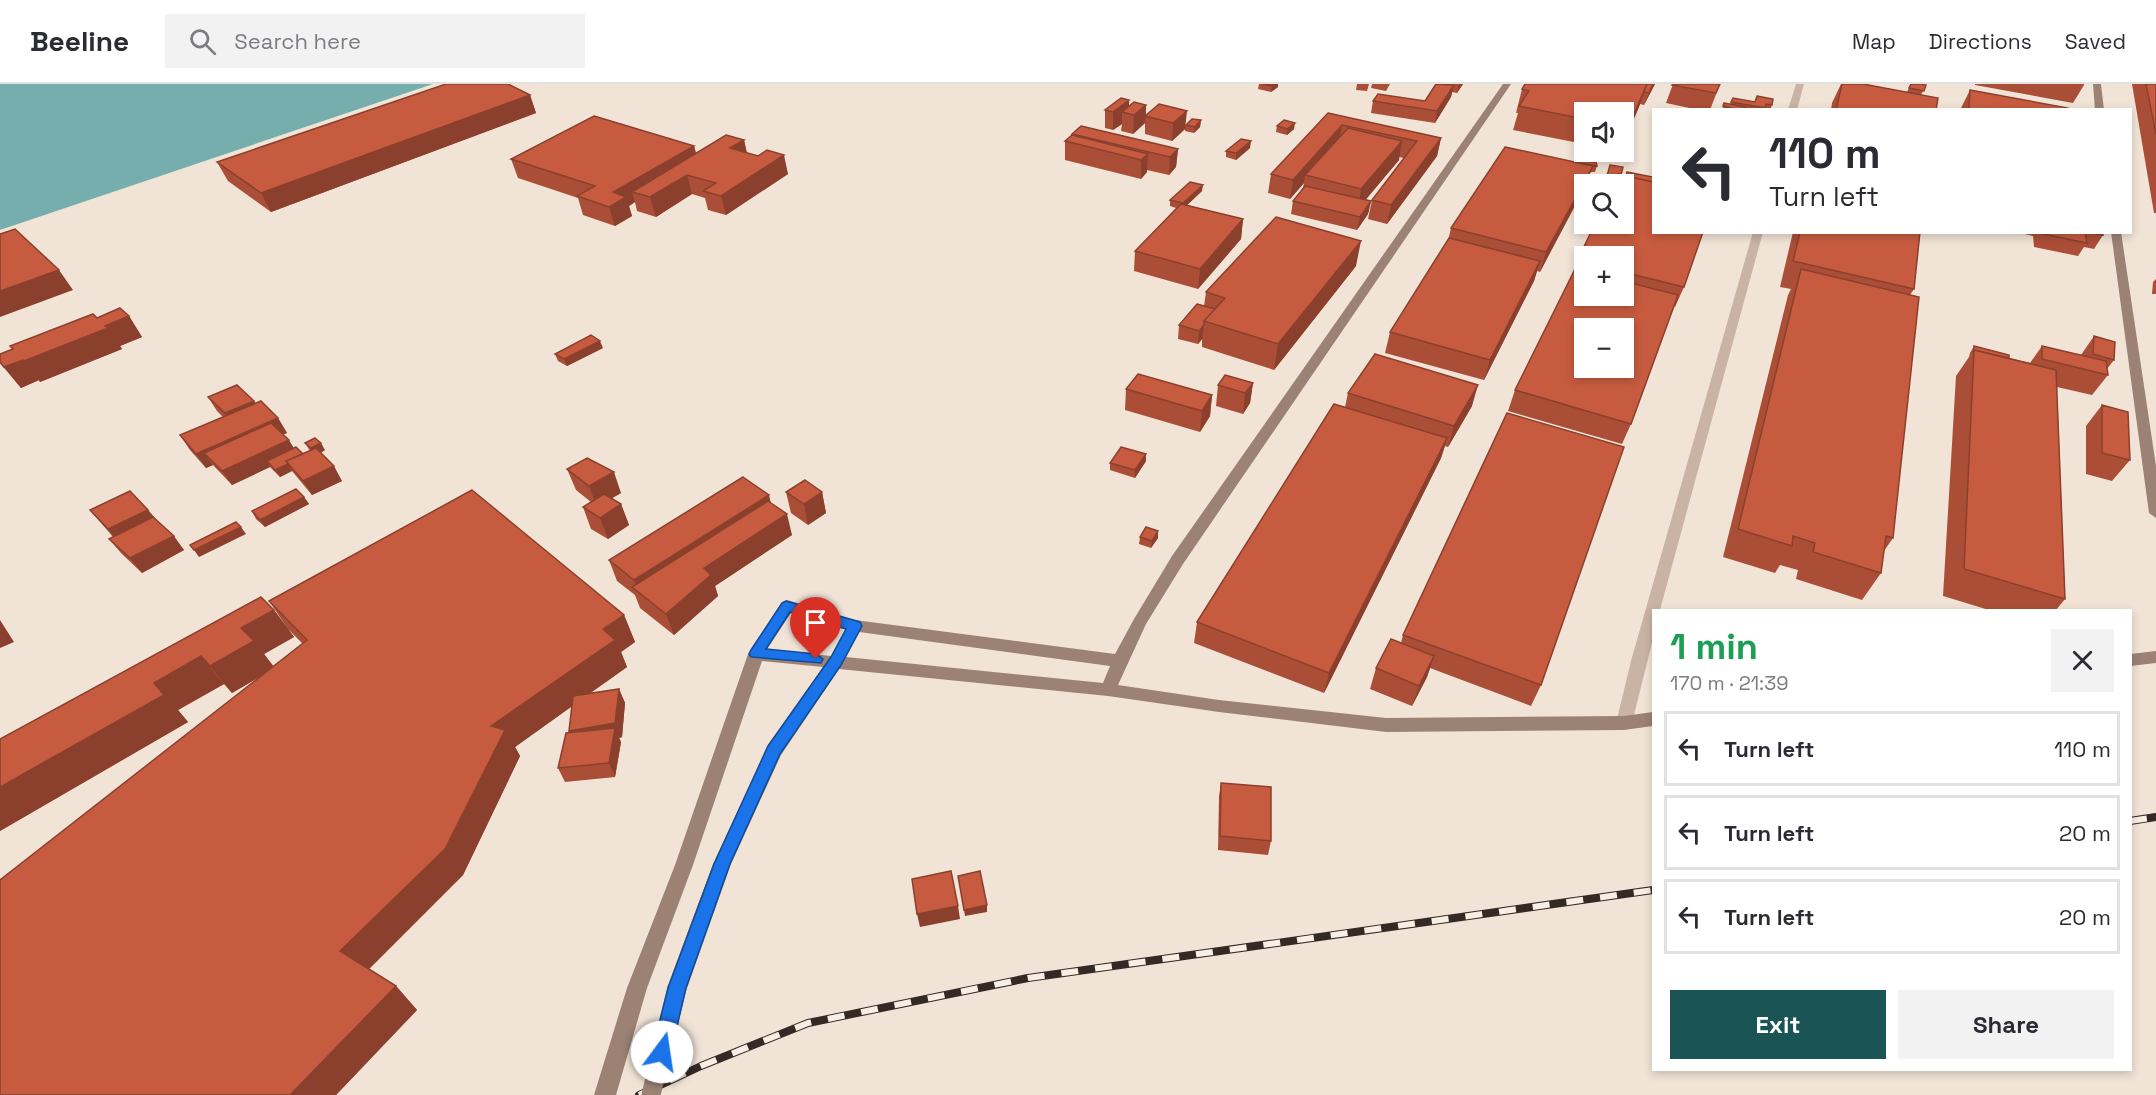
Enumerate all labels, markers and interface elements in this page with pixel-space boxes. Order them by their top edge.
search box [165,14,585,68]
text: Beeline [30,23,129,59]
icon: search [186,25,219,58]
text: Search here [234,27,361,55]
text: Map [1852,28,1896,55]
text: Directions [1929,28,2032,55]
text: Saved [2065,28,2126,55]
map controls [1574,102,1634,378]
button: sound [1574,102,1634,162]
text: 110 m [1769,127,1881,180]
icon: left [1670,132,1748,210]
button: search [1574,174,1634,234]
text: Turn left [1769,179,1879,214]
button: + [1574,246,1634,306]
button: − [1574,318,1634,378]
pin [790,597,841,659]
icon: arrive [799,606,832,639]
text: 1 min [1670,624,1758,670]
button: close [2051,629,2114,692]
text: 170 m · 21:39 [1670,670,1788,696]
icon: left [1673,732,1706,765]
text: Turn left [1724,735,1814,763]
text: 110 m [2054,735,2111,763]
icon: left [1673,816,1706,849]
text: Turn left [1724,819,1814,847]
text: 20 m [2059,819,2111,847]
icon: left [1673,900,1706,933]
text: Turn left [1724,903,1814,931]
text: 20 m [2059,903,2111,931]
button: Exit [1670,990,1886,1059]
button: Share [1898,990,2114,1059]
position arrow [630,1020,694,1084]

